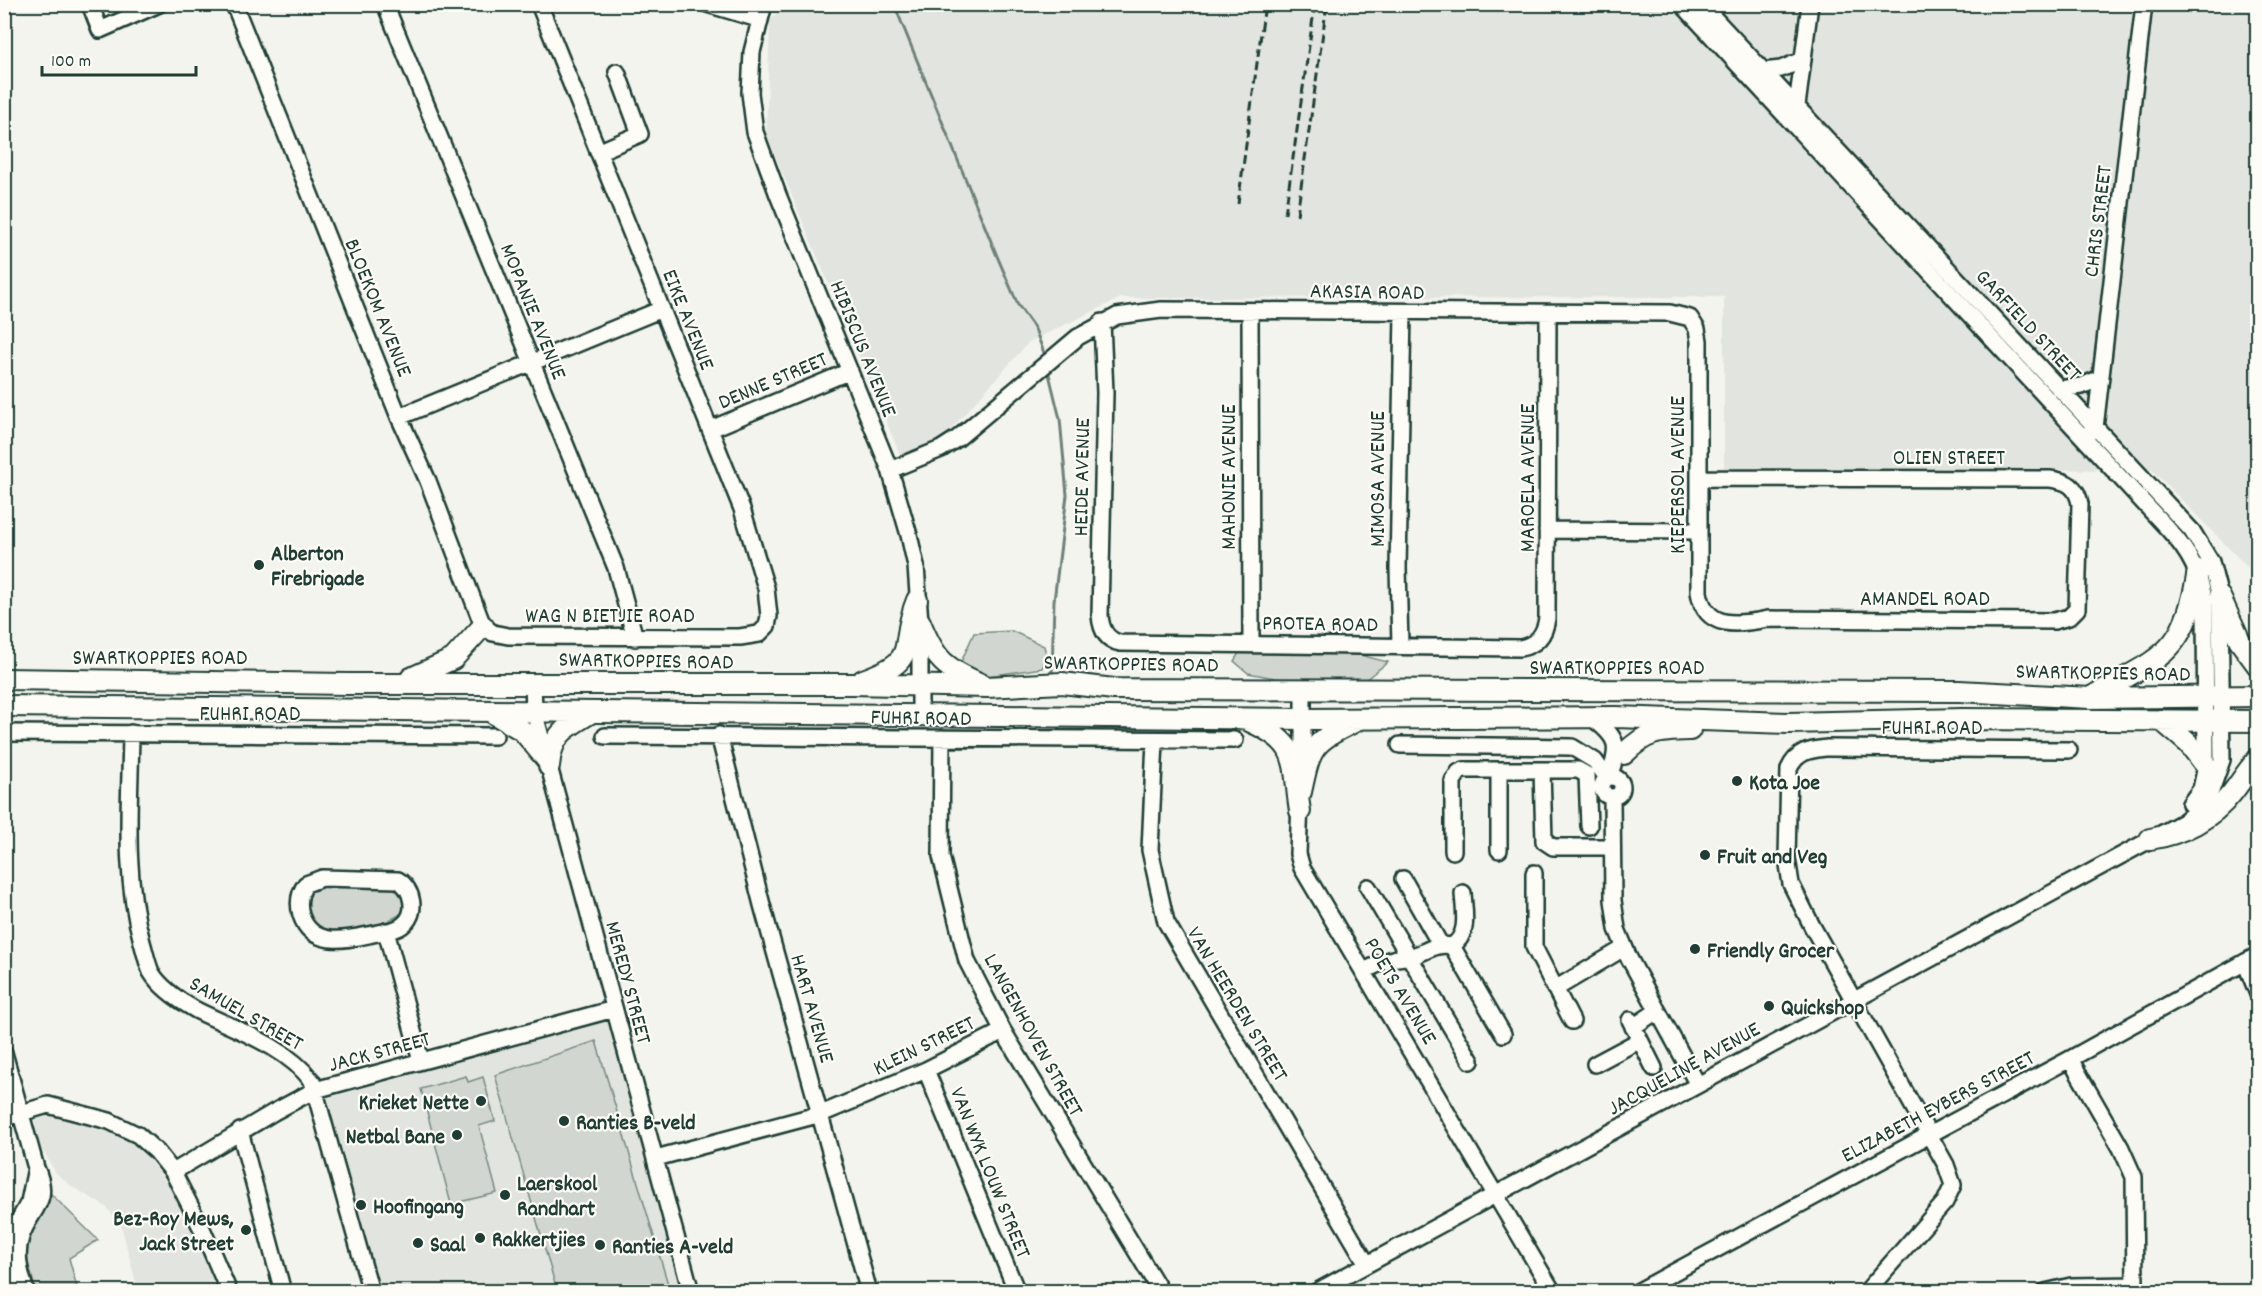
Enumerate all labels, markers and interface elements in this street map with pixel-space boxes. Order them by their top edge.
scale bar [42,39,196,77]
text: 100 m [51,50,91,75]
street label: CHRIS STREET [2077,164,2122,279]
street label: BLOEKOM AVENUE [335,234,419,382]
street label: MOPANIE AVENUE [490,240,573,385]
street label: GARFIELD STREET [1967,263,2088,390]
street label: EIKE AVENUE [653,265,721,375]
street label: HIBISCUS AVENUE [820,276,903,422]
street label: AKASIA ROAD [1309,277,1424,310]
street label: DENNE STREET [714,345,833,419]
street label: KIEPERSOL AVENUE [1664,396,1695,554]
street label: MAHONIE AVENUE [1215,404,1246,550]
street label: MAROELA AVENUE [1514,404,1545,552]
street label: MIMOSA AVENUE [1364,411,1395,547]
street label: HEIDE AVENUE [1067,418,1100,537]
street label: OLIEN STREET [1893,444,2005,475]
place label: Alberton Firebrigade [271,540,365,596]
marker: Alberton Firebrigade [252,558,266,572]
street label: AMANDEL ROAD [1860,585,1990,616]
street label: WAG N BIETJIE ROAD [525,602,695,633]
street label: PROTEA ROAD [1262,609,1378,642]
street label: SWARTKOPPIES ROAD [73,644,247,675]
street label: SWARTKOPPIES ROAD [558,645,734,680]
street label: SWARTKOPPIES ROAD [1043,648,1219,683]
street label: SWARTKOPPIES ROAD [1530,654,1704,685]
street label: SWARTKOPPIES ROAD [2015,657,2191,692]
street label: FUHRI ROAD [200,700,300,731]
street label: FUHRI ROAD [870,703,972,736]
street label: FUHRI ROAD [1882,714,1982,745]
place label: Kota Joe [1749,769,1820,800]
marker: Kota Joe [1730,774,1744,788]
place label: Fruit and Veg [1717,843,1828,874]
marker: Fruit and Veg [1698,848,1712,862]
street label: MEREDY STREET [595,918,658,1048]
street label: VAN HEERDEN STREET [1177,922,1295,1088]
street label: POETS AVENUE [1355,932,1443,1051]
place label: Friendly Grocer [1707,937,1835,968]
marker: Friendly Grocer [1688,942,1702,956]
street label: LANGENHOVEN STREET [974,948,1090,1123]
street label: HART AVENUE [780,951,841,1067]
street label: SAMUEL STREET [182,970,308,1060]
place label: Quickshop [1781,994,1864,1025]
marker: Quickshop [1762,999,1776,1013]
street label: KLEIN STREET [868,1009,981,1085]
street label: JACQUELINE AVENUE [1603,1015,1767,1125]
street label: JACK STREET [326,1025,434,1082]
street label: ELIZABETH EYBERS STREET [1836,1044,2041,1172]
street label: VAN WYK LOUW STREET [940,1083,1037,1264]
place label: Krieket Nette [359,1089,469,1120]
marker: Krieket Nette [474,1094,488,1108]
place label: Ranties B-veld [576,1109,696,1140]
marker: Ranties B-veld [557,1114,571,1128]
place label: Netbal Bane [346,1123,445,1154]
marker: Netbal Bane [450,1128,464,1142]
place label: Laerskool Randhart [517,1170,598,1226]
marker: Laerskool Randhart [498,1188,512,1202]
place label: Hoofingang [373,1193,464,1224]
marker: Hoofingang [354,1198,368,1212]
place label: Bez-Roy Mews, Jack Street [113,1205,235,1261]
marker: Bez-Roy Mews, Jack Street [239,1223,253,1237]
place label: Rakkertjies [492,1226,586,1257]
place label: Saal [430,1231,466,1262]
marker: Rakkertjies [473,1231,487,1245]
place label: Ranties A-veld [612,1233,733,1264]
marker: Saal [411,1236,425,1250]
marker: Ranties A-veld [593,1238,607,1252]

